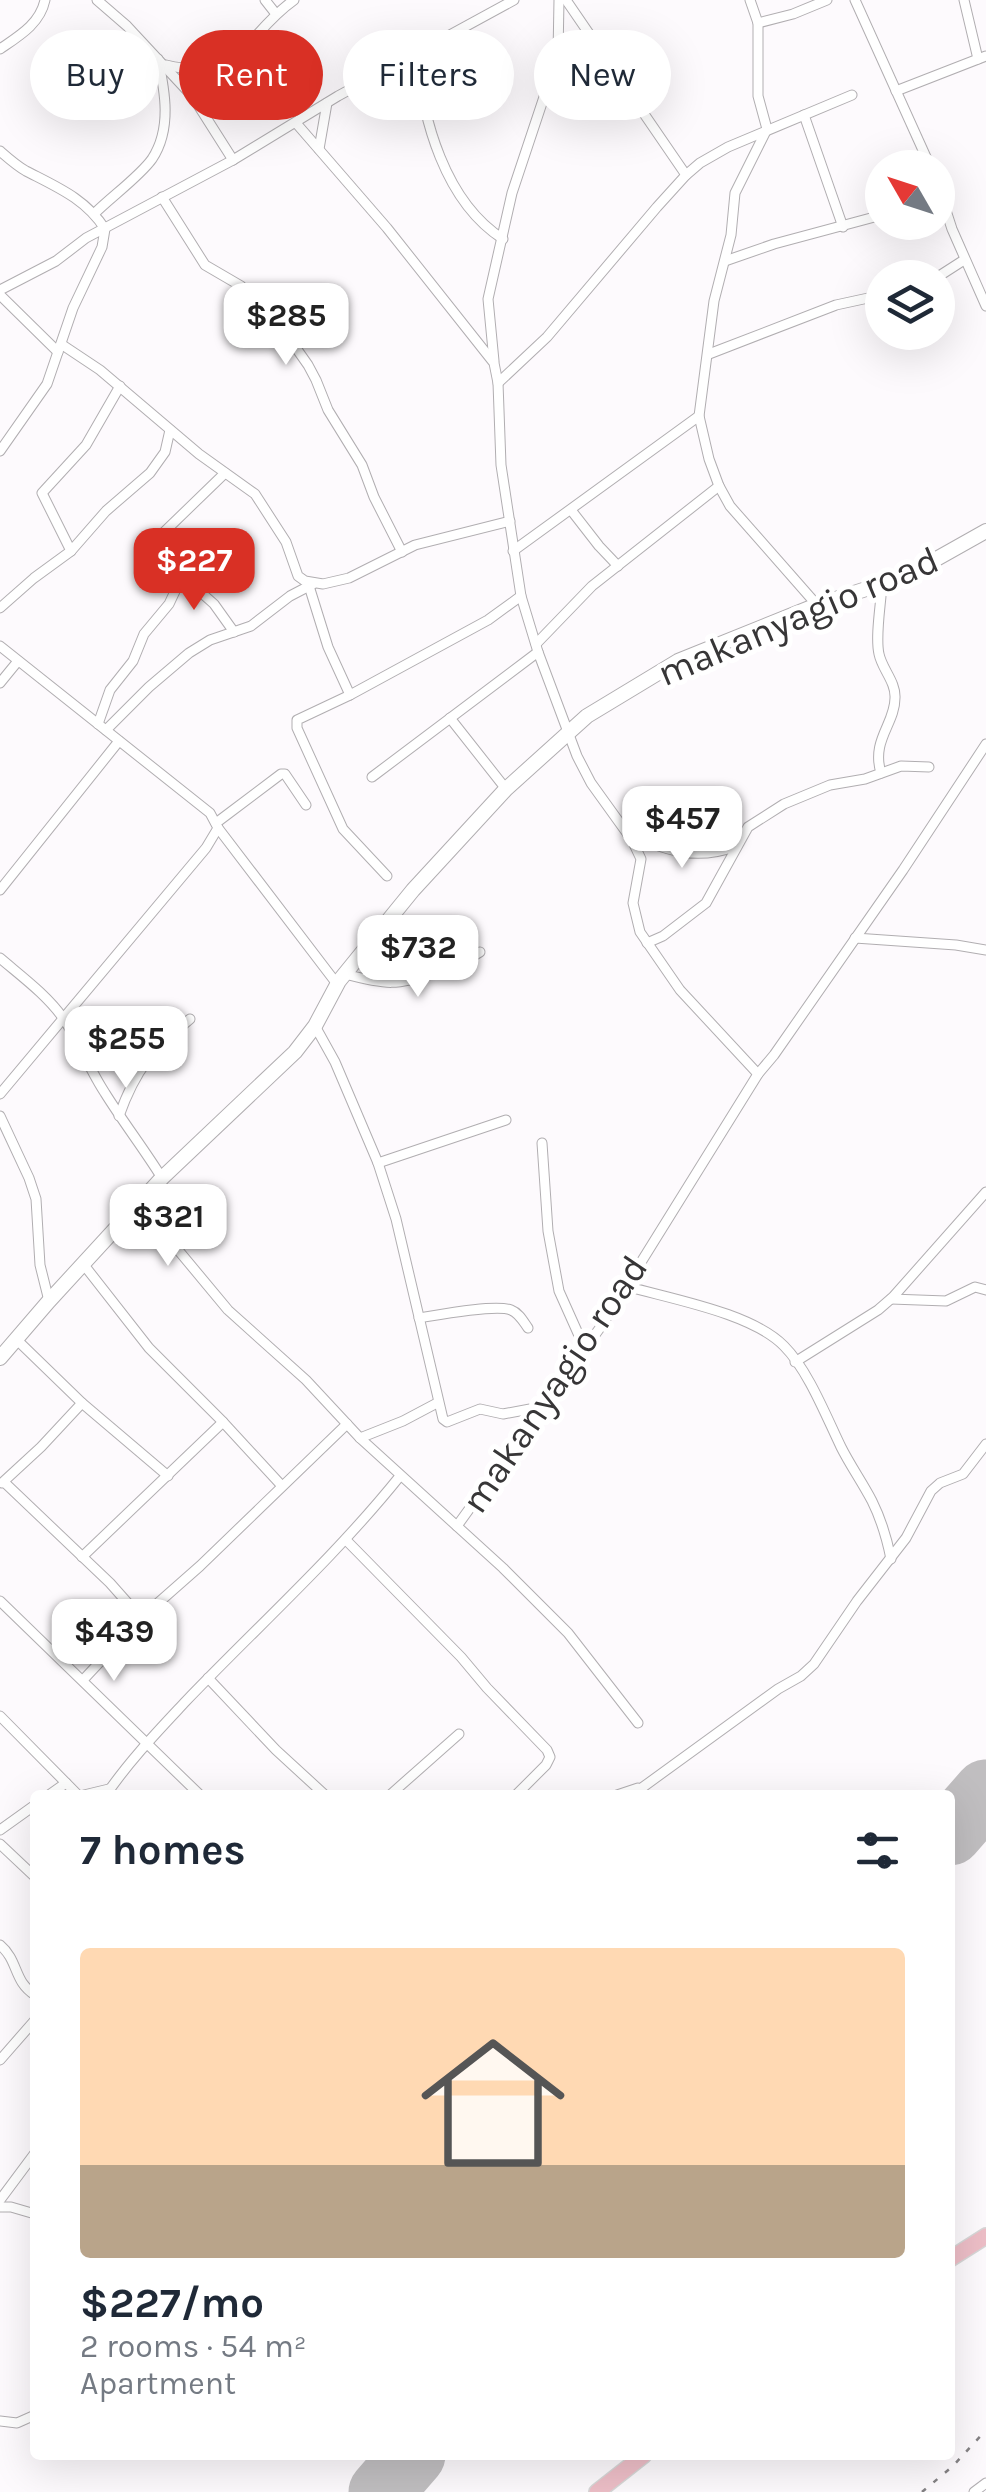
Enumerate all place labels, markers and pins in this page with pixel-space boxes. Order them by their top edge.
pin: $285 [227,283,345,368]
pin: $227 [135,528,253,613]
pin: $457 [623,786,741,871]
pin: $732 [359,915,477,1000]
pin: $255 [67,1006,185,1091]
pin: $321 [109,1184,227,1269]
pin: $439 [55,1599,173,1684]

